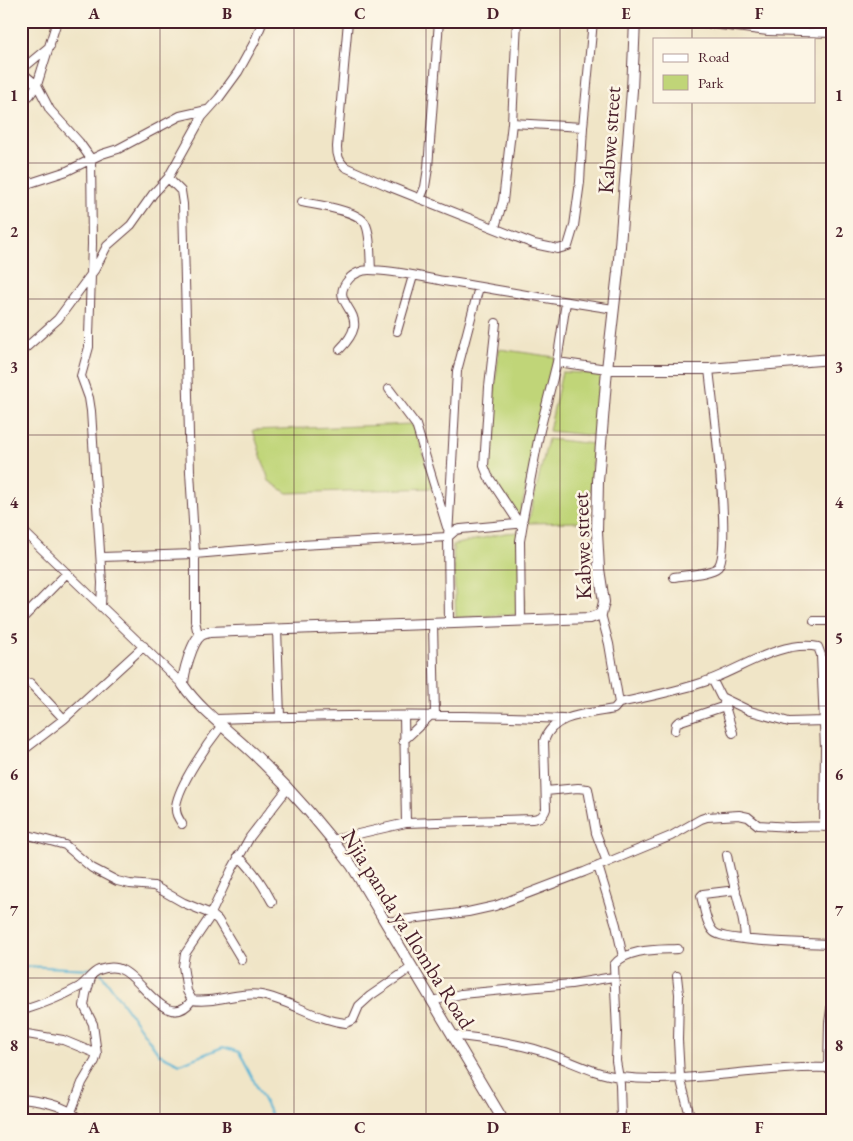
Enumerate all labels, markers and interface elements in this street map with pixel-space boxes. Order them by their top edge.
text: A [87,3,100,24]
text: B [222,3,232,24]
text: C [354,3,366,24]
text: D [487,3,499,24]
text: E [621,3,631,24]
text: F [755,3,764,24]
legend [653,38,816,102]
text: Road [698,47,730,66]
text: Park [698,73,725,92]
text: 1 [10,85,18,106]
street label: Kabwe street [591,85,627,195]
text: 1 [835,85,843,106]
text: 2 [10,221,19,242]
text: 2 [835,221,844,242]
text: 3 [10,357,18,378]
text: 3 [835,357,843,378]
text: 4 [10,492,19,513]
street label: Kabwe street [566,492,598,600]
text: 4 [835,492,844,513]
text: 5 [10,628,18,649]
text: 5 [835,628,843,649]
text: 6 [10,764,19,785]
text: 6 [835,764,844,785]
street label: Njia panda ya Ilomba Road [335,824,482,1035]
text: 7 [10,900,19,921]
text: 7 [835,900,844,921]
text: 8 [10,1035,18,1056]
text: 8 [835,1035,843,1056]
text: A [87,1117,100,1138]
text: B [222,1117,232,1138]
text: C [354,1117,366,1138]
text: D [487,1117,499,1138]
text: E [621,1117,631,1138]
text: F [755,1117,764,1138]

